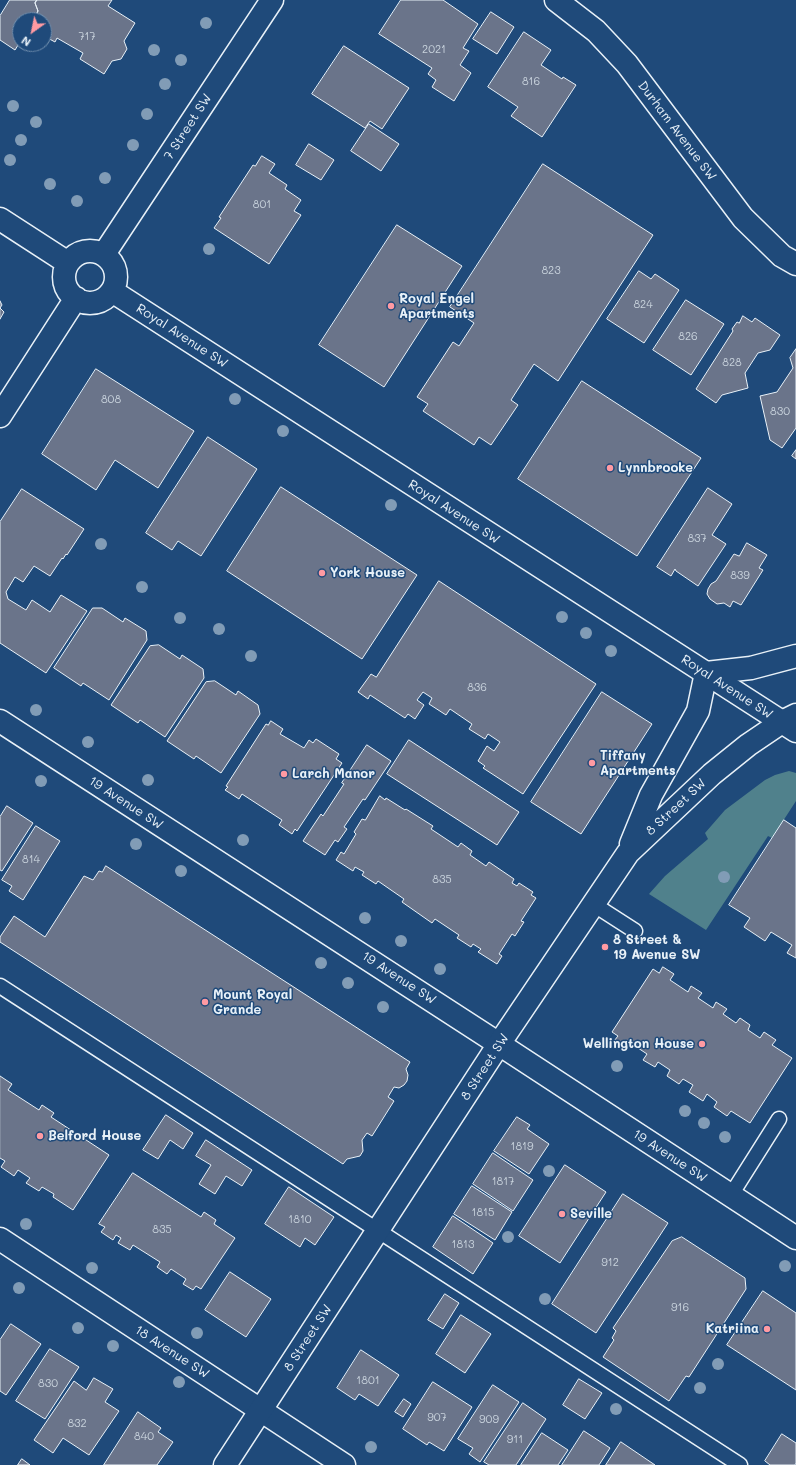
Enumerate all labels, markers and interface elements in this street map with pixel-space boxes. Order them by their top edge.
north arrow [12,12,52,52]
house number: 717 [78,30,96,44]
text: N [18,33,33,50]
house number: 2021 [422,43,446,57]
house number: 816 [522,75,540,89]
street label: Durham Avenue SW [635,78,719,184]
street label: 7 Street SW [161,91,215,163]
house number: 801 [253,198,271,212]
house number: 823 [541,264,561,278]
place label: Royal Engel Apartments [399,291,475,322]
house number: 824 [633,298,653,312]
street label: Royal Avenue SW [133,301,231,371]
marker: Royal Engel Apartments [386,301,396,311]
house number: 826 [678,330,698,344]
house number: 828 [722,356,742,370]
house number: 808 [101,393,121,407]
house number: 830 [770,405,790,419]
place label: Lynnbrooke [618,460,693,476]
marker: Lynnbrooke [605,463,615,473]
street label: Royal Avenue SW [405,477,503,547]
house number: 837 [687,532,707,546]
place label: York House [330,565,405,581]
marker: York House [317,568,327,578]
house number: 839 [730,569,750,583]
street label: Royal Avenue SW [678,652,776,722]
house number: 836 [467,681,487,695]
place label: Tiffany Apartments [600,748,676,779]
marker: Tiffany Apartments [587,758,597,768]
place label: Larch Manor [292,766,375,782]
marker: Larch Manor [279,769,289,779]
street label: 19 Avenue SW [86,773,166,833]
street label: 8 Street SW [643,775,709,839]
house number: 814 [22,853,40,867]
house number: 835 [432,873,452,887]
place label: 8 Street & 19 Avenue SW [613,932,700,963]
marker: 8 Street & 19 Avenue SW [600,942,610,952]
street label: 19 Avenue SW [359,948,439,1008]
place label: Mount Royal Grande [213,987,292,1018]
marker: Mount Royal Grande [200,997,210,1007]
street label: 8 Street SW [458,1031,512,1103]
place label: Wellington House [583,1036,694,1052]
marker: Wellington House [697,1039,707,1049]
street label: 19 Avenue SW [630,1126,710,1186]
place label: Belford House [48,1128,141,1144]
marker: Belford House [35,1131,45,1141]
house number: 1819 [511,1140,533,1154]
house number: 1817 [492,1175,514,1189]
house number: 1815 [472,1206,494,1220]
place label: Seville [570,1206,612,1222]
marker: Seville [557,1209,567,1219]
house number: 1810 [288,1213,312,1227]
house number: 835 [152,1223,172,1237]
house number: 1813 [452,1238,474,1252]
house number: 912 [601,1256,619,1270]
house number: 916 [671,1301,689,1315]
street label: 8 Street SW [281,1302,335,1374]
place label: Katriina [706,1321,759,1337]
street label: 18 Avenue SW [132,1322,212,1382]
marker: Katriina [762,1324,772,1334]
house number: 1801 [356,1374,380,1388]
house number: 830 [38,1377,58,1391]
house number: 907 [427,1411,447,1425]
house number: 909 [479,1413,499,1427]
house number: 832 [67,1417,87,1431]
house number: 840 [134,1430,154,1444]
house number: 911 [507,1433,523,1447]

